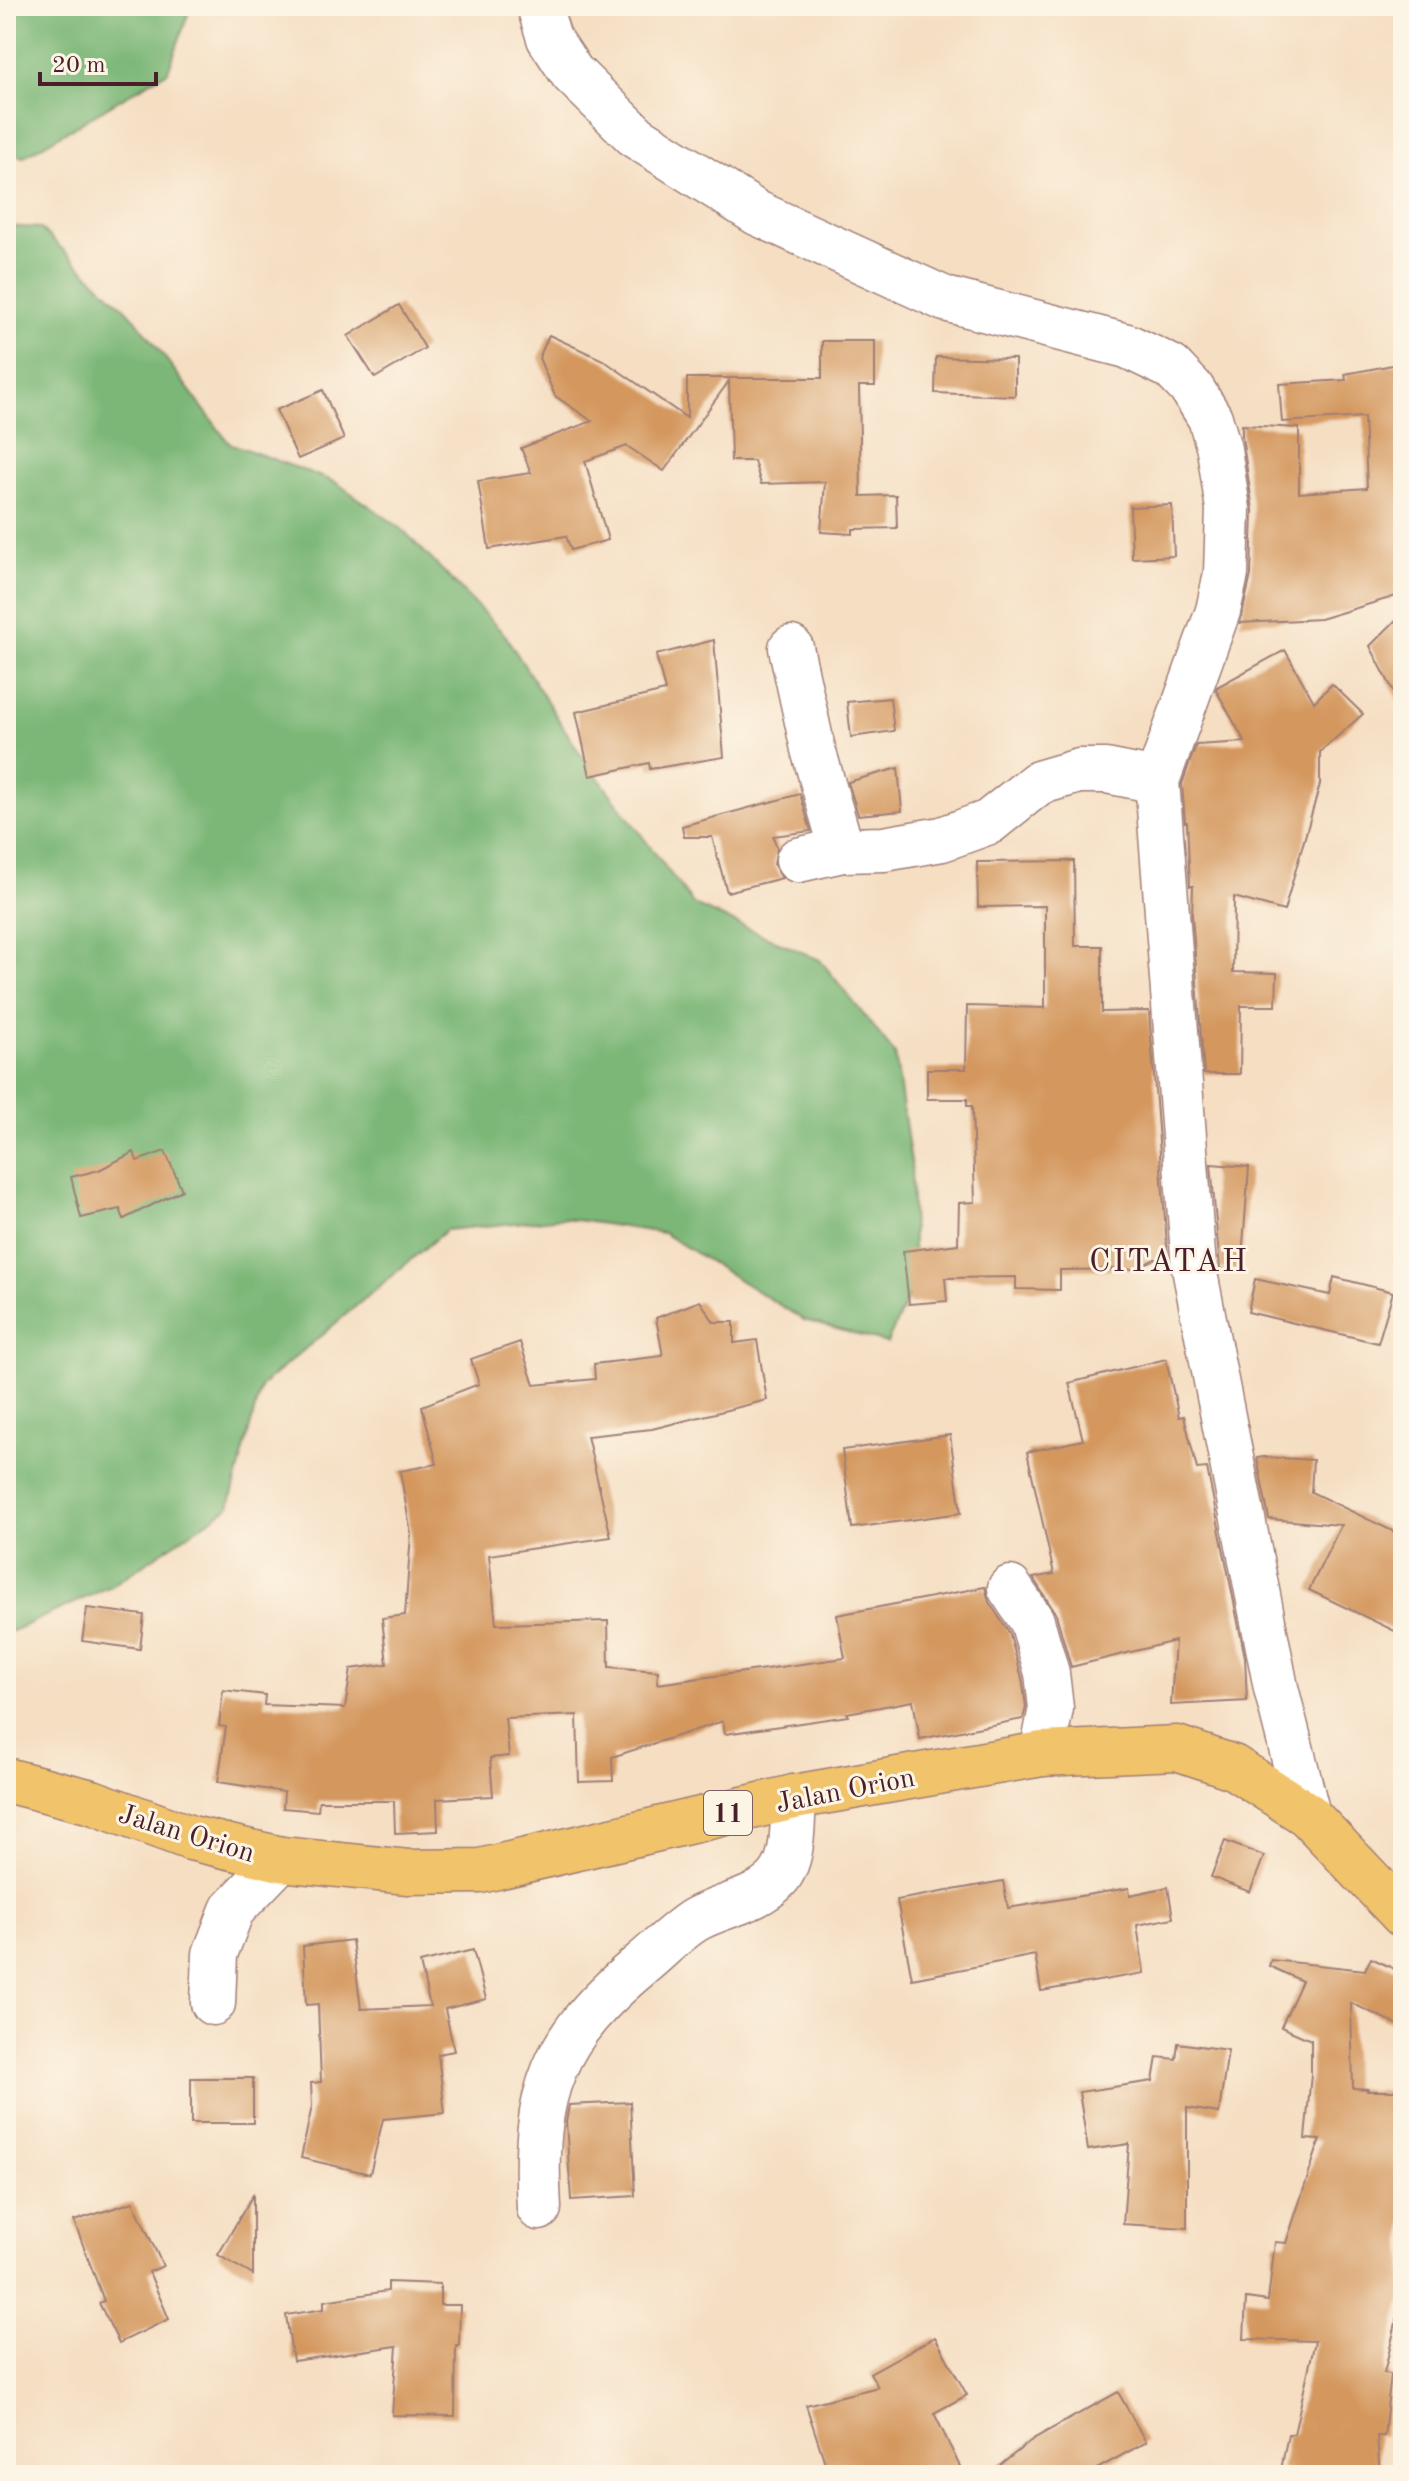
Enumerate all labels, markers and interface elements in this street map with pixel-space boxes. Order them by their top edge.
scale bar [40,36,156,86]
text: 20 m [52,54,106,78]
district label: CITATAH [1089,1247,1249,1279]
street label: Jalan Orion [774,1765,917,1819]
road number: 11 [704,1791,752,1835]
street label: Jalan Orion [115,1801,258,1869]

